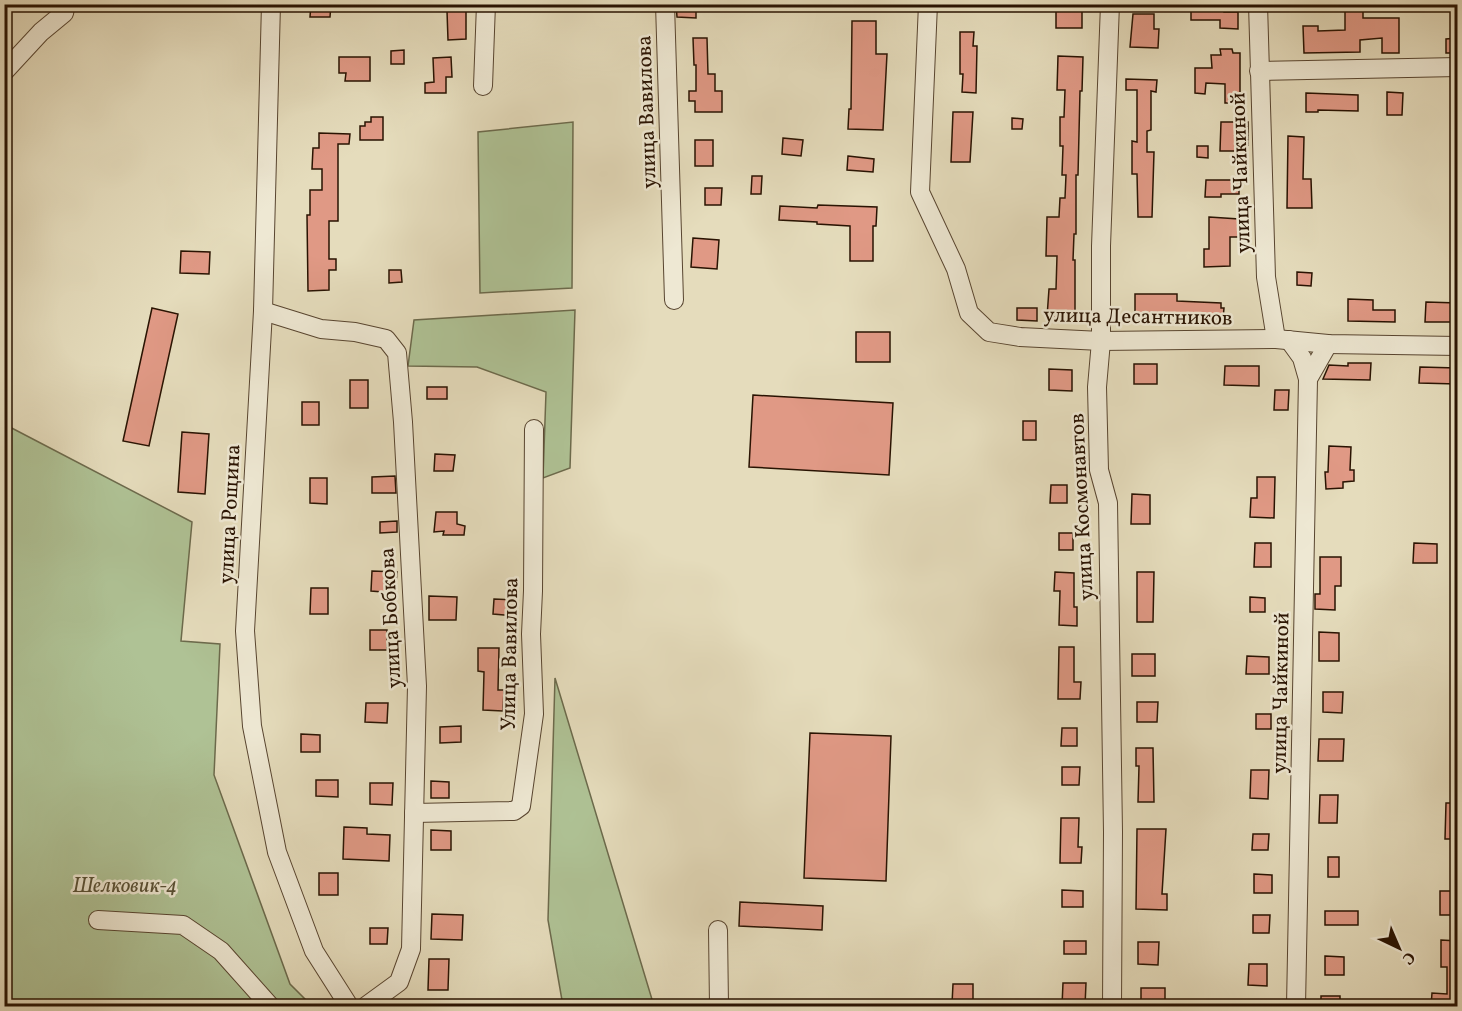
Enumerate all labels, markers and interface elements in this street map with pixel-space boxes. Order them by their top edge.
street label: улица Вавилова [630,35,665,189]
street label: улица Чайкиной [1224,92,1259,254]
street label: улица Десантников [1043,301,1233,334]
street label: улица Космонавтов [1063,412,1102,601]
street label: улица Рощина [212,443,249,585]
street label: улица Бобкова [373,547,410,689]
street label: Улица Вавилова [495,577,526,731]
street label: улица Чайкиной [1266,612,1297,774]
park label: Шелковик-4 [73,872,177,901]
north arrow [1369,918,1429,978]
text: С [1397,946,1419,969]

